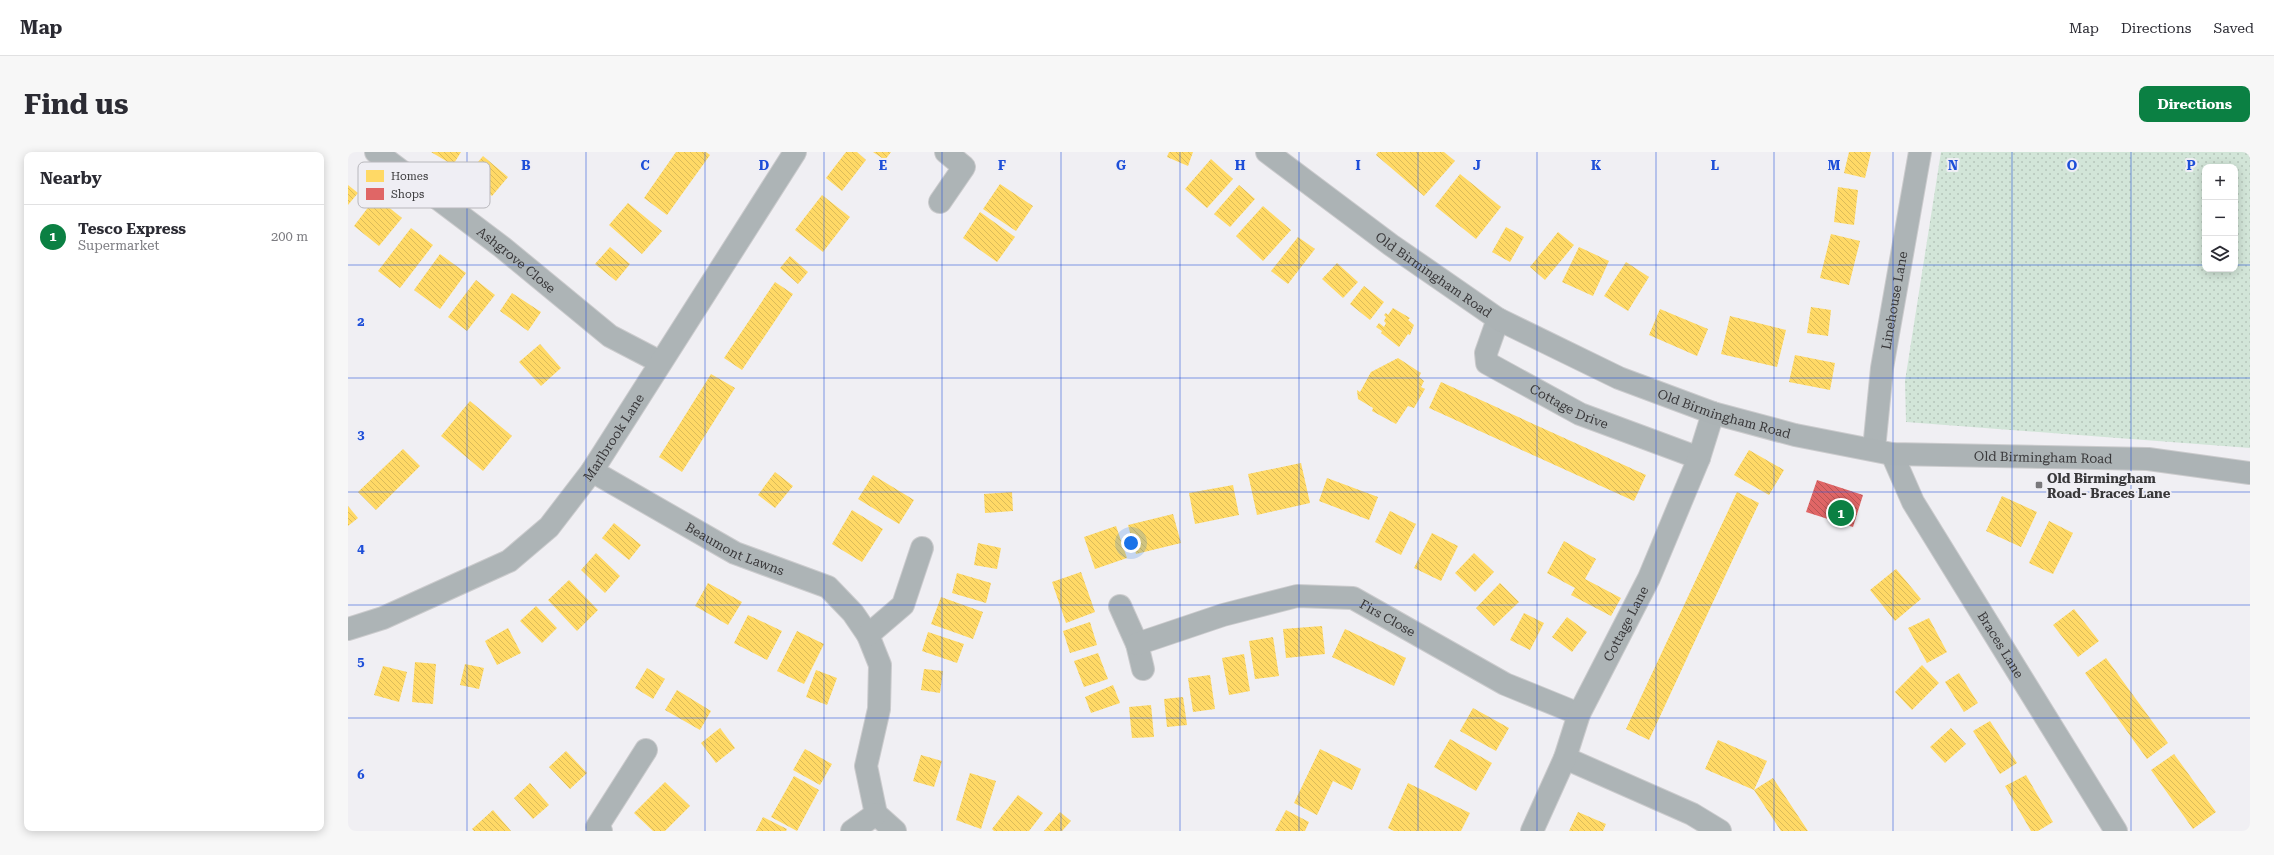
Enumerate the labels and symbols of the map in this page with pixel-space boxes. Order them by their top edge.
text: B [521,158,531,173]
text: C [640,158,650,173]
text: D [759,158,769,173]
text: E [879,158,887,173]
text: F [998,158,1006,173]
text: G [1116,158,1126,173]
text: H [1235,158,1246,173]
text: I [1355,158,1361,173]
text: J [1473,158,1481,173]
text: K [1591,158,1602,173]
text: L [1711,158,1719,173]
text: M [1828,158,1841,173]
text: N [1948,158,1958,173]
text: O [2067,158,2078,173]
text: P [2187,158,2196,173]
legend [358,162,490,208]
text: Homes [391,170,428,183]
text: Shops [391,188,424,201]
street label: Ashgrove Close [474,224,558,296]
street label: Old Birmingham Road [1372,229,1495,321]
street label: Linehouse Lane [1878,250,1910,351]
text: 2 [357,314,365,329]
street label: Cottage Drive [1527,381,1610,432]
street label: Old Birmingham Road [1656,386,1793,442]
street label: Marlbrook Lane [580,391,647,484]
text: 3 [357,427,365,442]
street label: Old Birmingham Road [1974,449,2113,466]
place label: Old Birmingham Road- Braces Lane [2047,471,2171,501]
marker: Old Birmingham Road- Braces Lane [2034,480,2044,490]
pin: 1 [1828,498,1854,528]
street label: Beaumont Lawns [683,519,786,578]
your location [1121,533,1141,553]
text: 4 [357,541,365,556]
street label: Cottage Lane [1600,584,1652,664]
street label: Firs Close [1357,596,1418,640]
street label: Braces Lane [1974,609,2027,681]
text: 5 [357,654,365,669]
text: 6 [357,767,365,782]

